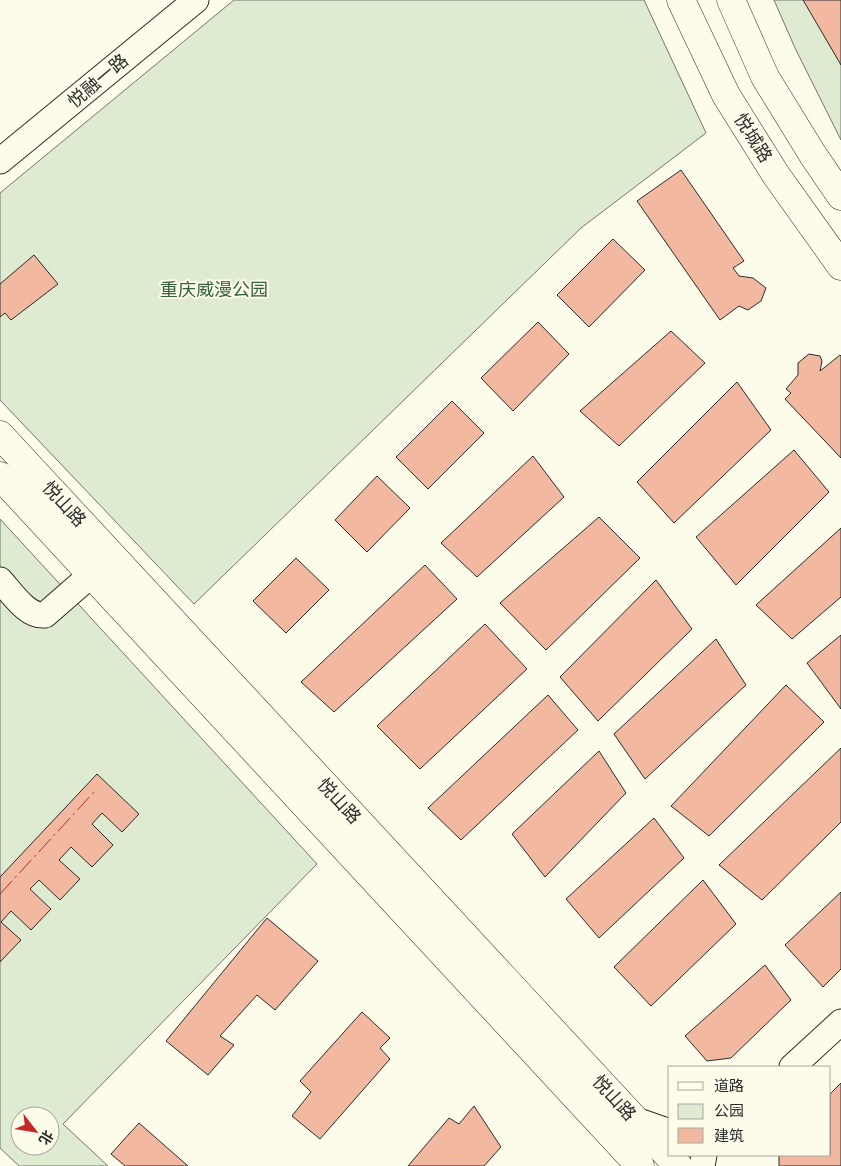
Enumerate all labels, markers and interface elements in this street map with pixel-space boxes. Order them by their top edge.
street label: 悦融一路 [63,49,132,112]
street label: 悦城路 [730,109,777,166]
park label: 重庆威漫公园 [160,278,268,300]
street label: 悦山路 [38,476,91,531]
street label: 悦山路 [313,773,366,828]
legend [668,1066,831,1156]
street label: 悦山路 [588,1070,641,1125]
text: 道路 [714,1076,744,1094]
text: 公园 [714,1101,744,1119]
north arrow [10,1106,60,1156]
text: 建筑 [714,1126,744,1144]
text: 北 [36,1128,57,1148]

